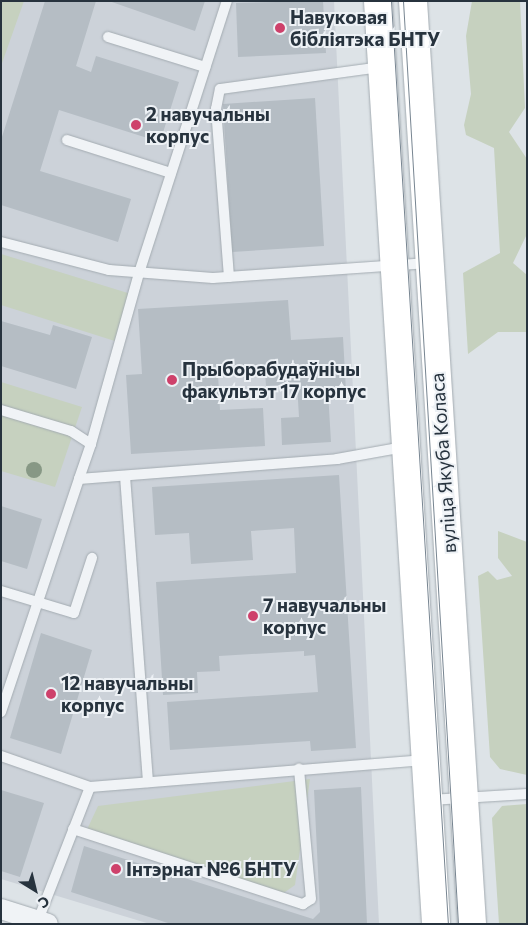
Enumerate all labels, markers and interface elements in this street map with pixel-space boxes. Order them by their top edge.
place label: Навуковая бібліятэка БНТУ [290,6,440,50]
marker: Навуковая бібліятэка БНТУ [274,22,286,34]
place label: 2 навучальны корпус [146,103,270,147]
marker: 2 навучальны корпус [130,119,142,131]
place label: Прыборабудаўнічы факультэт 17 корпус [182,358,366,402]
street label: вуліца Якуба Коласа [425,372,461,554]
marker: Прыборабудаўнічы факультэт 17 корпус [166,374,178,386]
place label: 7 навучальны корпус [263,594,386,638]
marker: 7 навучальны корпус [247,610,259,622]
place label: 12 навучальны корпус [61,672,193,716]
marker: 12 навучальны корпус [45,688,57,700]
place label: Інтэрнат №6 БНТУ [126,858,296,880]
marker: Інтэрнат №6 БНТУ [110,863,122,875]
north arrow [10,865,60,915]
text: С [35,893,53,912]

